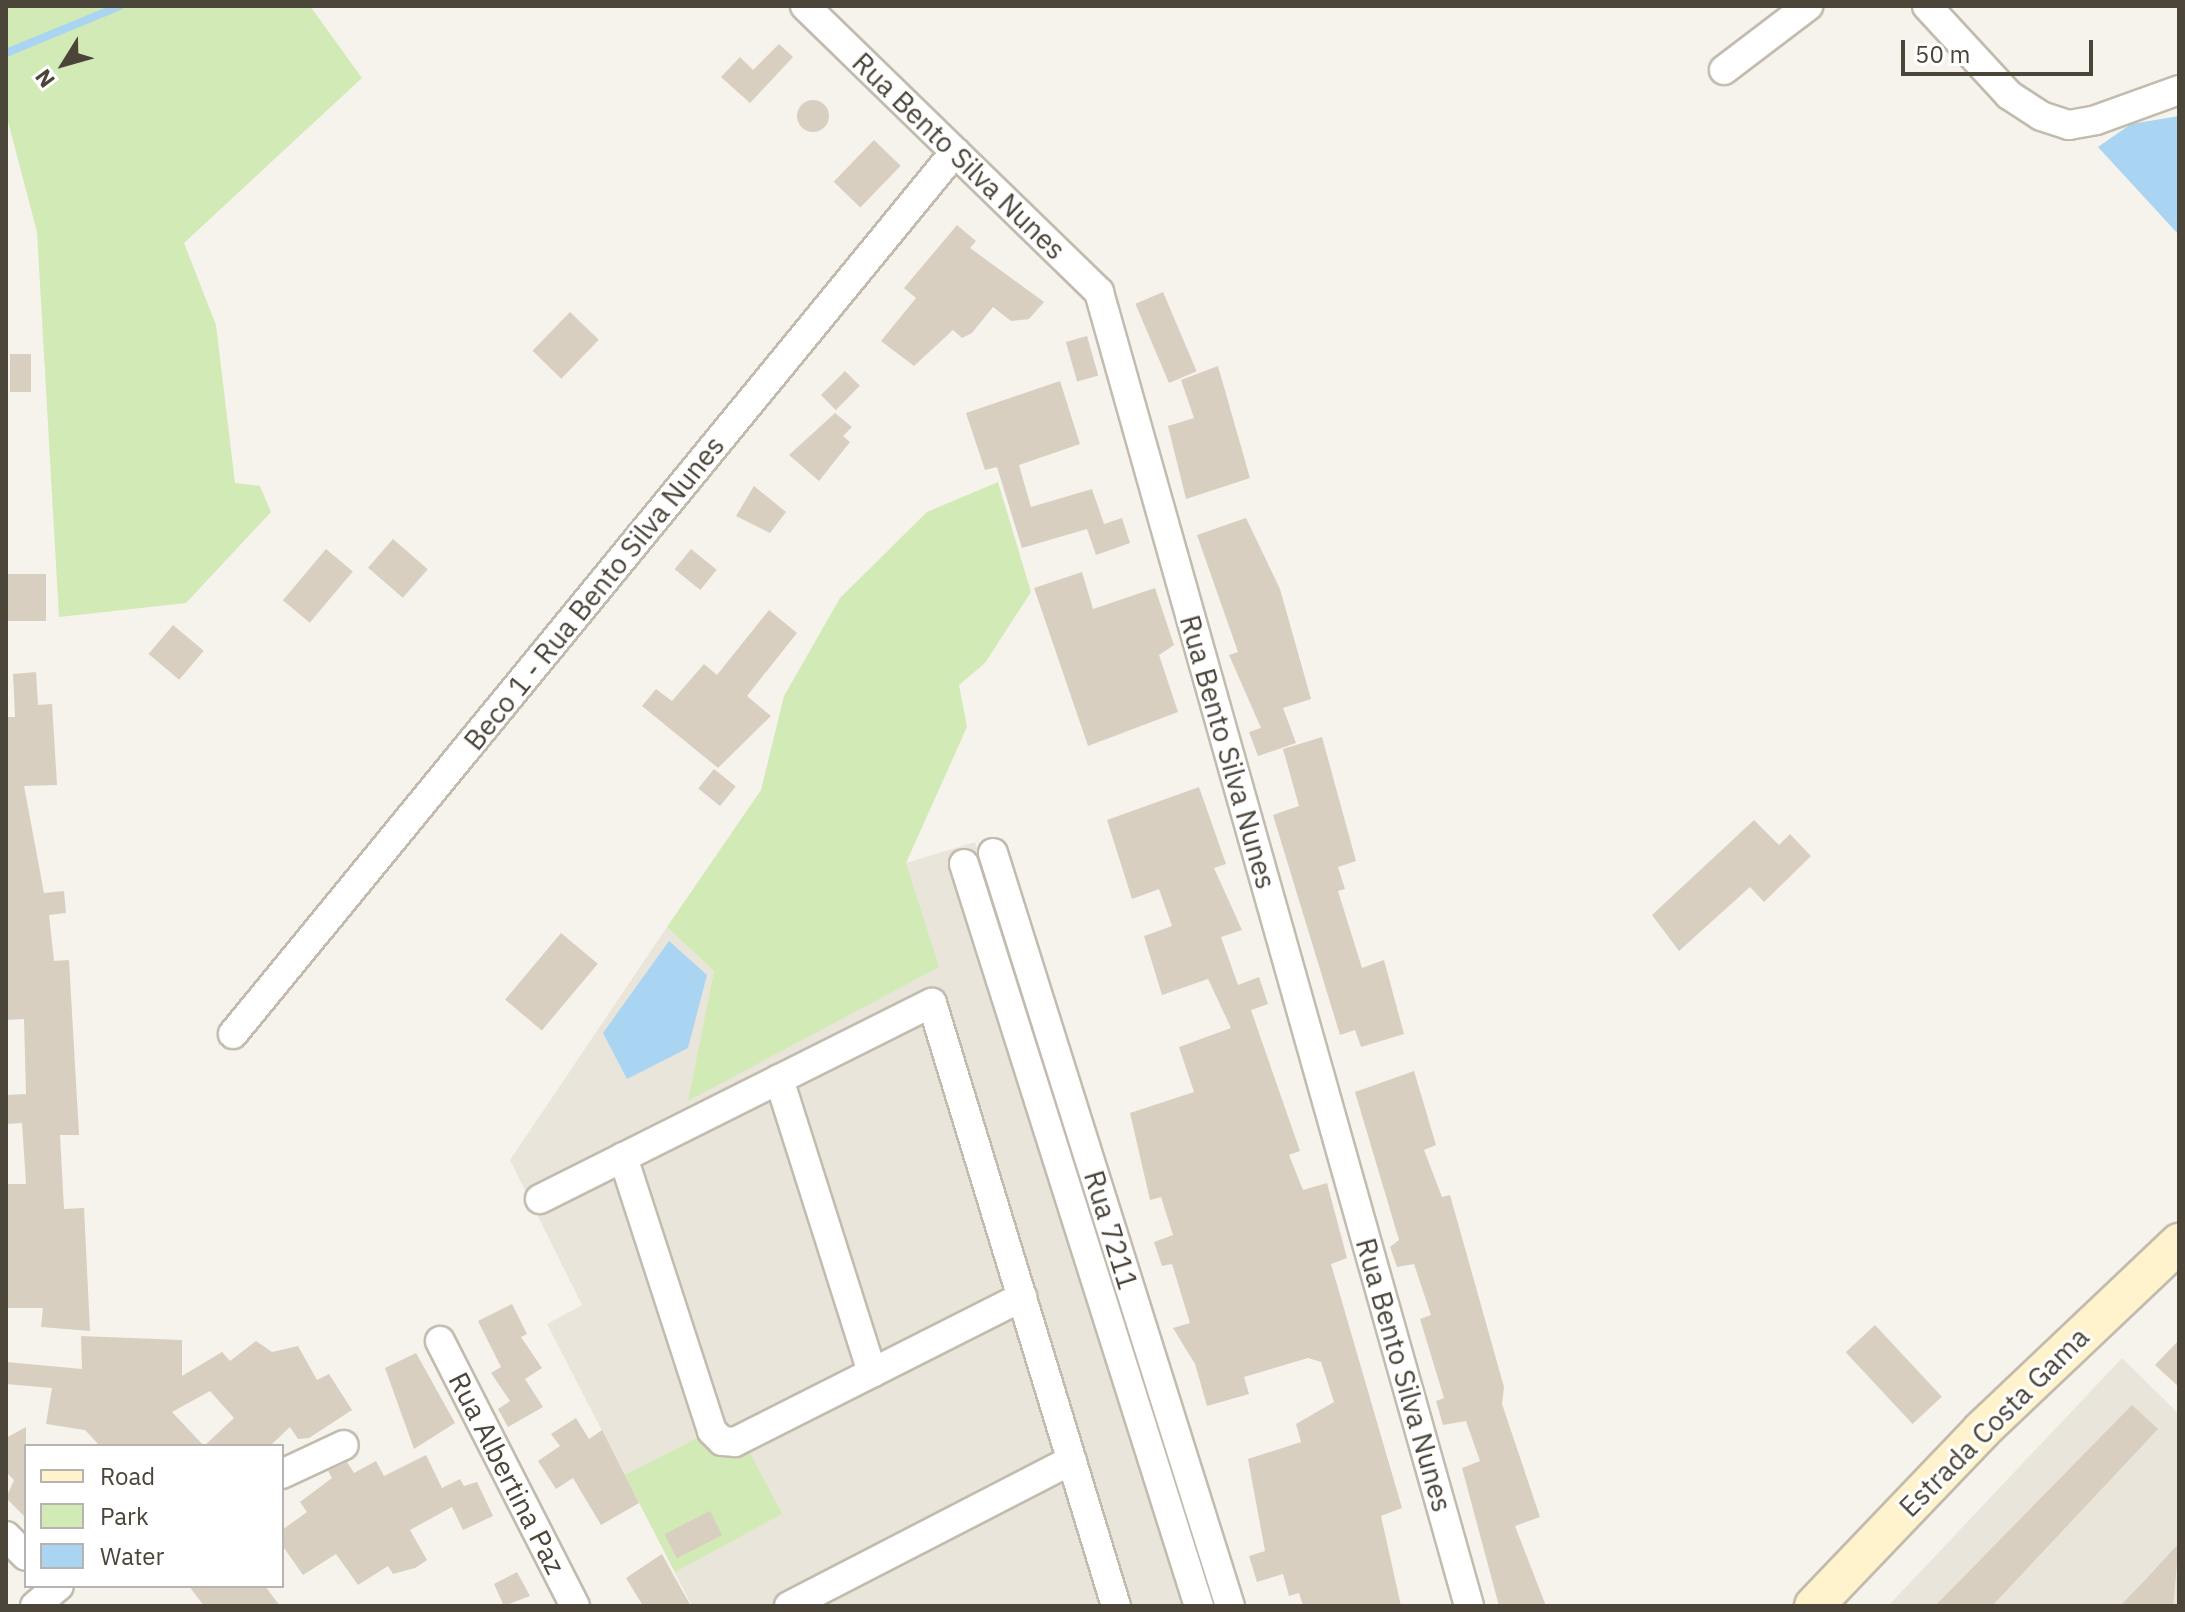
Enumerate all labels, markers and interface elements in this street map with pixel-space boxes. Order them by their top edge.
north arrow [24,24,104,104]
scale bar [1905,24,2097,74]
text: 50 m [1915,38,1970,70]
street label: Rua Bento Silva Nunes [845,46,1073,266]
text: N [28,64,61,94]
street label: Beco 1 - Rua Bento Silva Nunes [457,429,731,757]
street label: Rua Bento Silva Nunes [1173,611,1283,893]
street label: Rua 7211 [1077,1166,1145,1294]
street label: Rua Bento Silva Nunes [1349,1234,1459,1516]
street label: Estrada Costa Gama [1892,1320,2096,1524]
street label: Rua Albertina Paz [442,1367,572,1579]
legend [24,1444,284,1588]
text: Road [100,1460,155,1492]
text: Park [100,1500,149,1532]
text: Water [100,1540,164,1572]

